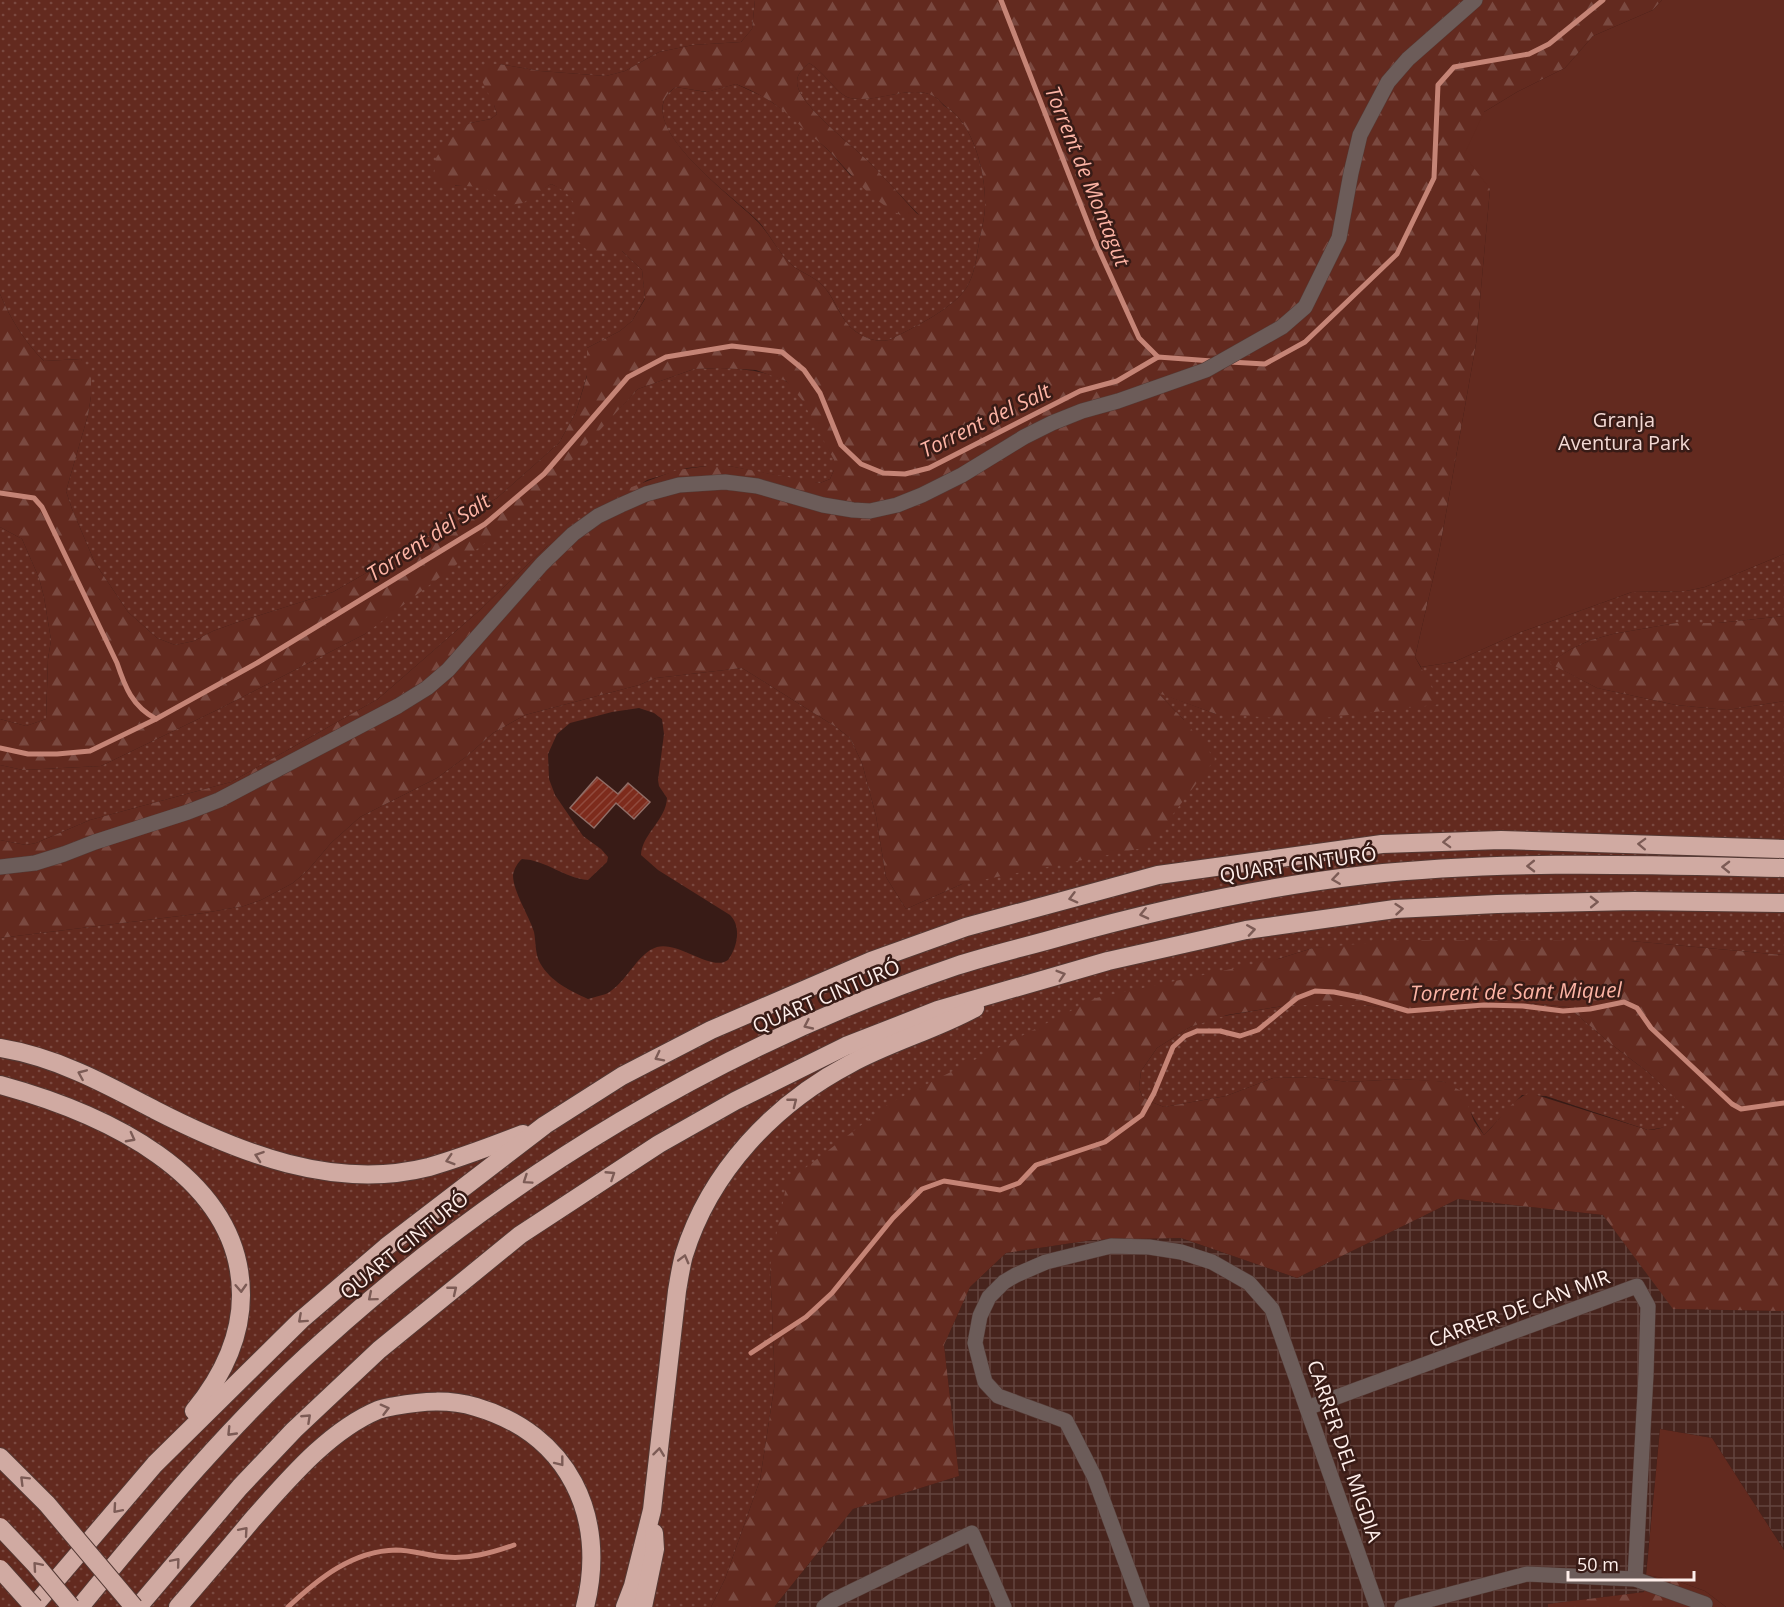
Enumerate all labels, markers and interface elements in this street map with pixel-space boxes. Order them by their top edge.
water label: Torrent de Montagut [1039,82,1137,271]
water label: Torrent del Salt [915,376,1056,464]
park label: Granja Aventura Park [1558,406,1690,456]
water label: Torrent del Salt [361,486,496,587]
one-way arrow [1442,835,1451,848]
one-way arrow [1637,838,1646,850]
street label: QUART CINTURÓ [1218,840,1378,888]
one-way arrow [1526,859,1535,872]
one-way arrow [1721,861,1730,873]
one-way arrow [1332,873,1341,885]
one-way arrow [1068,890,1078,903]
one-way arrow [1589,895,1598,908]
one-way arrow [1394,903,1403,916]
one-way arrow [1140,907,1150,920]
one-way arrow [1246,924,1256,936]
street label: QUART CINTURÓ [748,953,904,1039]
one-way arrow [1056,970,1066,982]
water label: Torrent de Sant Miquel [1410,975,1623,1007]
one-way arrow [804,1018,815,1030]
one-way arrow [654,1050,665,1061]
one-way arrow [78,1069,89,1081]
one-way arrow [786,1098,797,1109]
one-way arrow [125,1131,136,1142]
one-way arrow [254,1150,265,1163]
one-way arrow [445,1153,456,1165]
one-way arrow [605,1171,615,1183]
one-way arrow [523,1173,534,1184]
street label: QUART CINTURÓ [334,1185,474,1305]
one-way arrow [676,1254,689,1264]
street label: CARRER DE CAN MIR [1425,1262,1614,1353]
one-way arrow [234,1284,247,1293]
one-way arrow [447,1286,458,1297]
one-way arrow [368,1290,379,1301]
one-way arrow [298,1312,309,1323]
street label: CARRER DEL MIGDIA [1301,1356,1389,1546]
one-way arrow [380,1403,390,1416]
one-way arrow [300,1414,310,1425]
one-way arrow [227,1425,238,1436]
one-way arrow [652,1448,665,1457]
one-way arrow [553,1456,564,1467]
one-way arrow [20,1477,31,1488]
one-way arrow [113,1502,124,1513]
one-way arrow [236,1526,247,1537]
scale bar [1568,1544,1694,1582]
text: 50 m [1577,1552,1619,1576]
one-way arrow [169,1558,180,1569]
one-way arrow [33,1562,44,1573]

